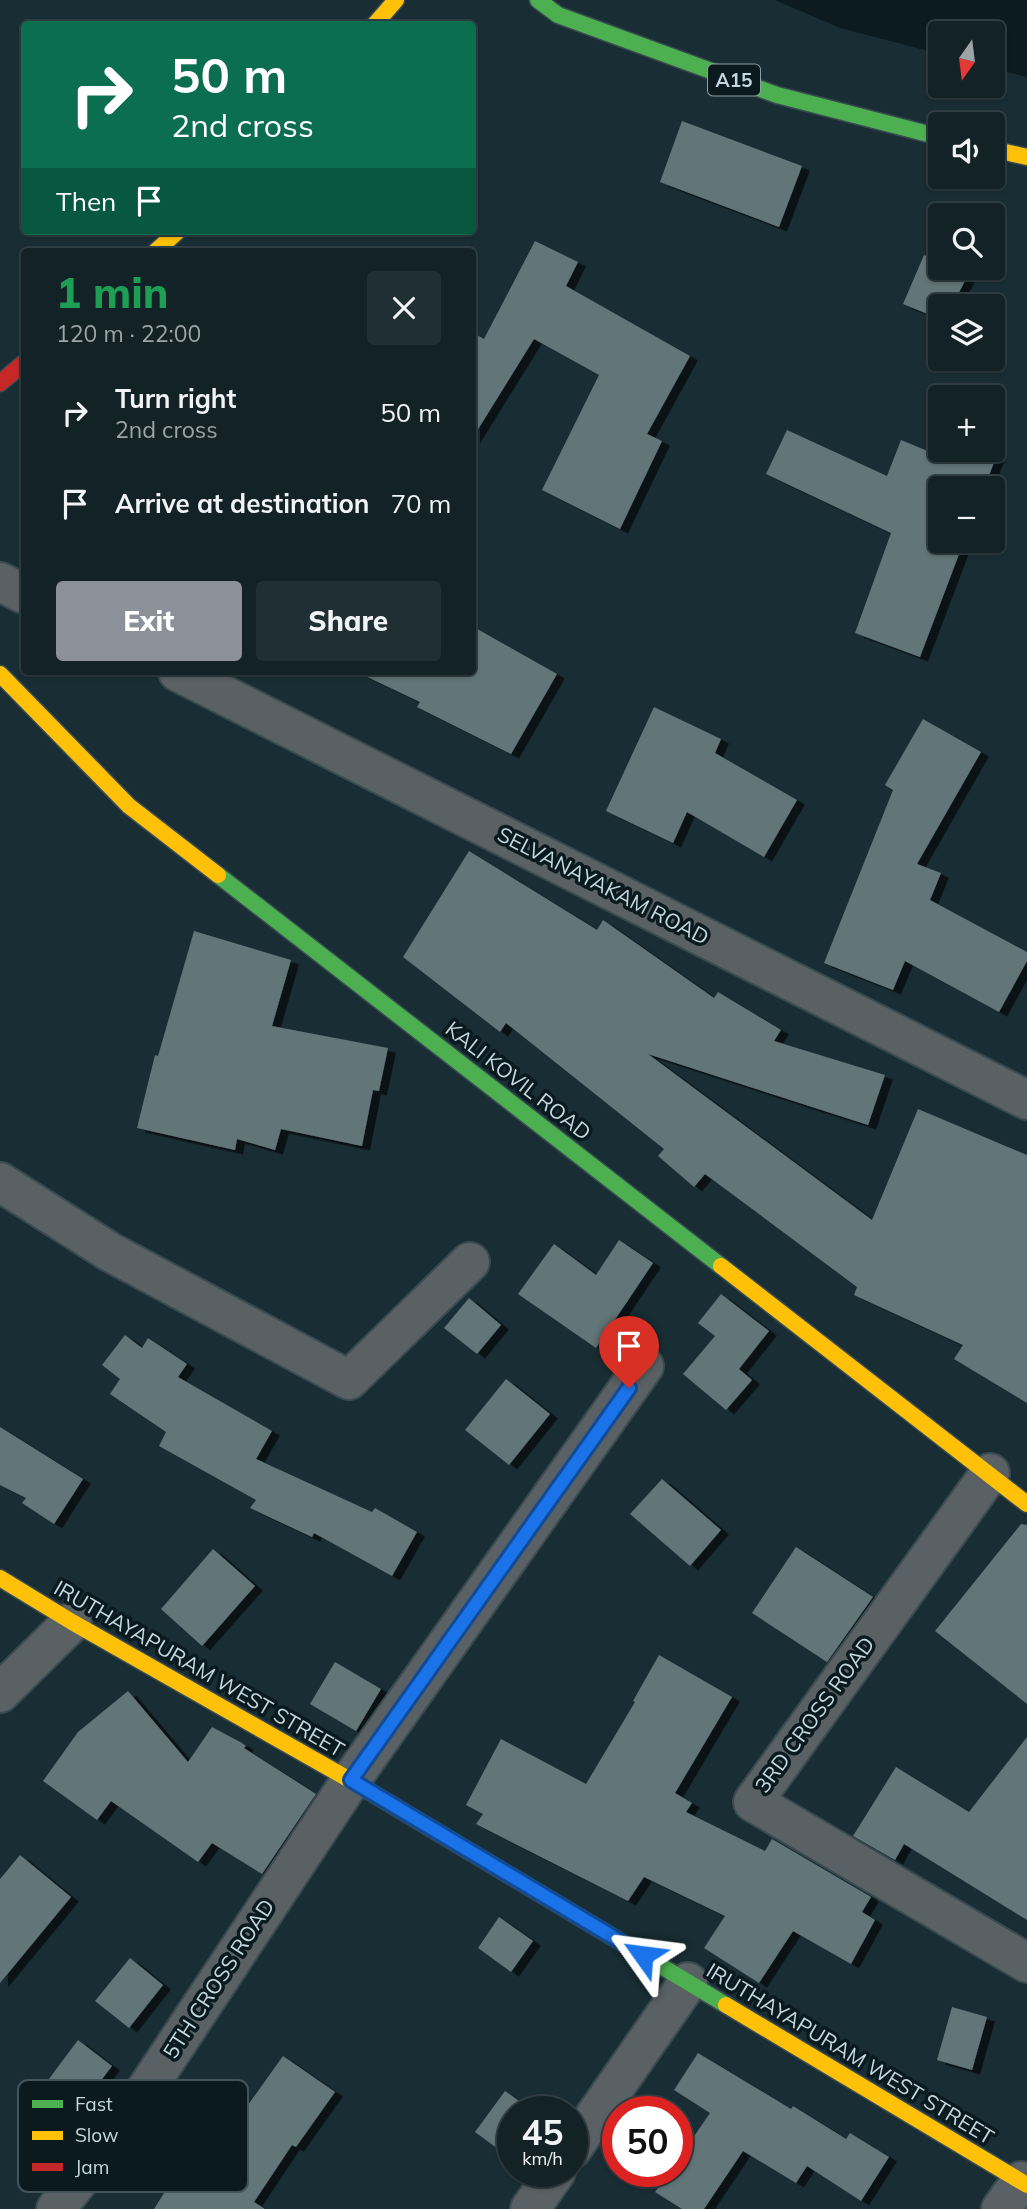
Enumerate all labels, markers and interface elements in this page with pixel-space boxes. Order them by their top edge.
north arrow [928,21,1004,98]
map controls [928,21,1005,553]
text: 50 m [171,44,287,105]
icon: right [56,49,147,140]
road number: A15 [708,64,760,96]
text: 2nd cross [171,105,314,145]
button: sound [928,112,1005,189]
icon: arrive [130,182,168,220]
text: Then [56,185,116,218]
button: search [928,203,1005,280]
text: 1 min [56,266,169,319]
button: close [367,271,441,345]
button: layers [928,294,1005,371]
text: 120 m · 22:00 [56,319,201,348]
text: Turn right [115,382,236,415]
button: + [928,385,1005,462]
icon: right [56,394,94,432]
text: 50 m [380,396,441,429]
text: 2nd cross [115,415,218,444]
button: − [928,476,1005,553]
icon: arrive [56,485,94,523]
text: Arrive at destination [115,487,370,520]
text: 70 m [391,487,451,520]
button: Exit [56,581,242,661]
button: Share [256,581,441,661]
street label: SELVANAYAKAM ROAD [494,821,713,950]
street label: KALI KOVIL ROAD [441,1015,597,1145]
pin [599,1316,659,1388]
icon: arrive [610,1327,648,1365]
street label: IRUTHAYAPURAM WEST STREET [50,1574,349,1762]
street label: 3RD CROSS ROAD [749,1631,880,1797]
street label: 5TH CROSS ROAD [157,1894,279,2063]
position arrow [606,1918,680,1992]
street label: IRUTHAYAPURAM WEST STREET [702,1957,999,2150]
legend [18,2080,248,2192]
text: Fast [75,2092,113,2116]
speed limit sign: 50 [602,2096,693,2187]
text: 45 [521,2110,564,2154]
text: Slow [75,2123,119,2147]
text: km/h [522,2147,563,2170]
text: Jam [75,2155,109,2179]

